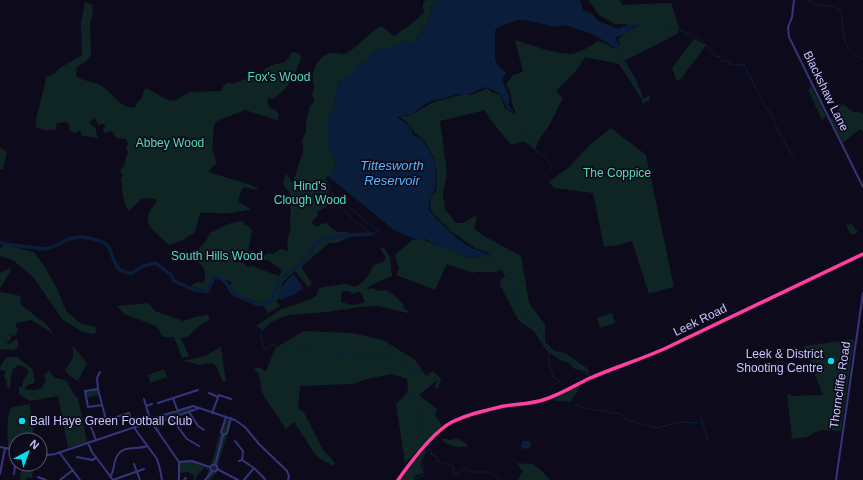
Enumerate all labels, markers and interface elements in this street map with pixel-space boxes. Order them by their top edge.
street label: Blackshaw Lane [801,49,852,134]
park label: Fox's Wood [248,70,310,84]
park label: Abbey Wood [136,136,204,150]
water label: Tittesworth Reservoir [360,158,424,188]
park label: The Coppice [583,166,651,180]
park label: Hind's Clough Wood [274,179,346,207]
park label: South Hills Wood [171,249,263,263]
street label: Leek Road [671,301,729,339]
street label: Thorncliffe Road [827,341,853,429]
place label: Leek & District Shooting Centre [736,347,824,375]
marker: Leek & District Shooting Centre [826,356,836,366]
place label: Ball Haye Green Football Club [30,414,192,428]
marker: Ball Haye Green Football Club [17,416,27,426]
north arrow [8,432,48,472]
text: N [28,437,42,452]

